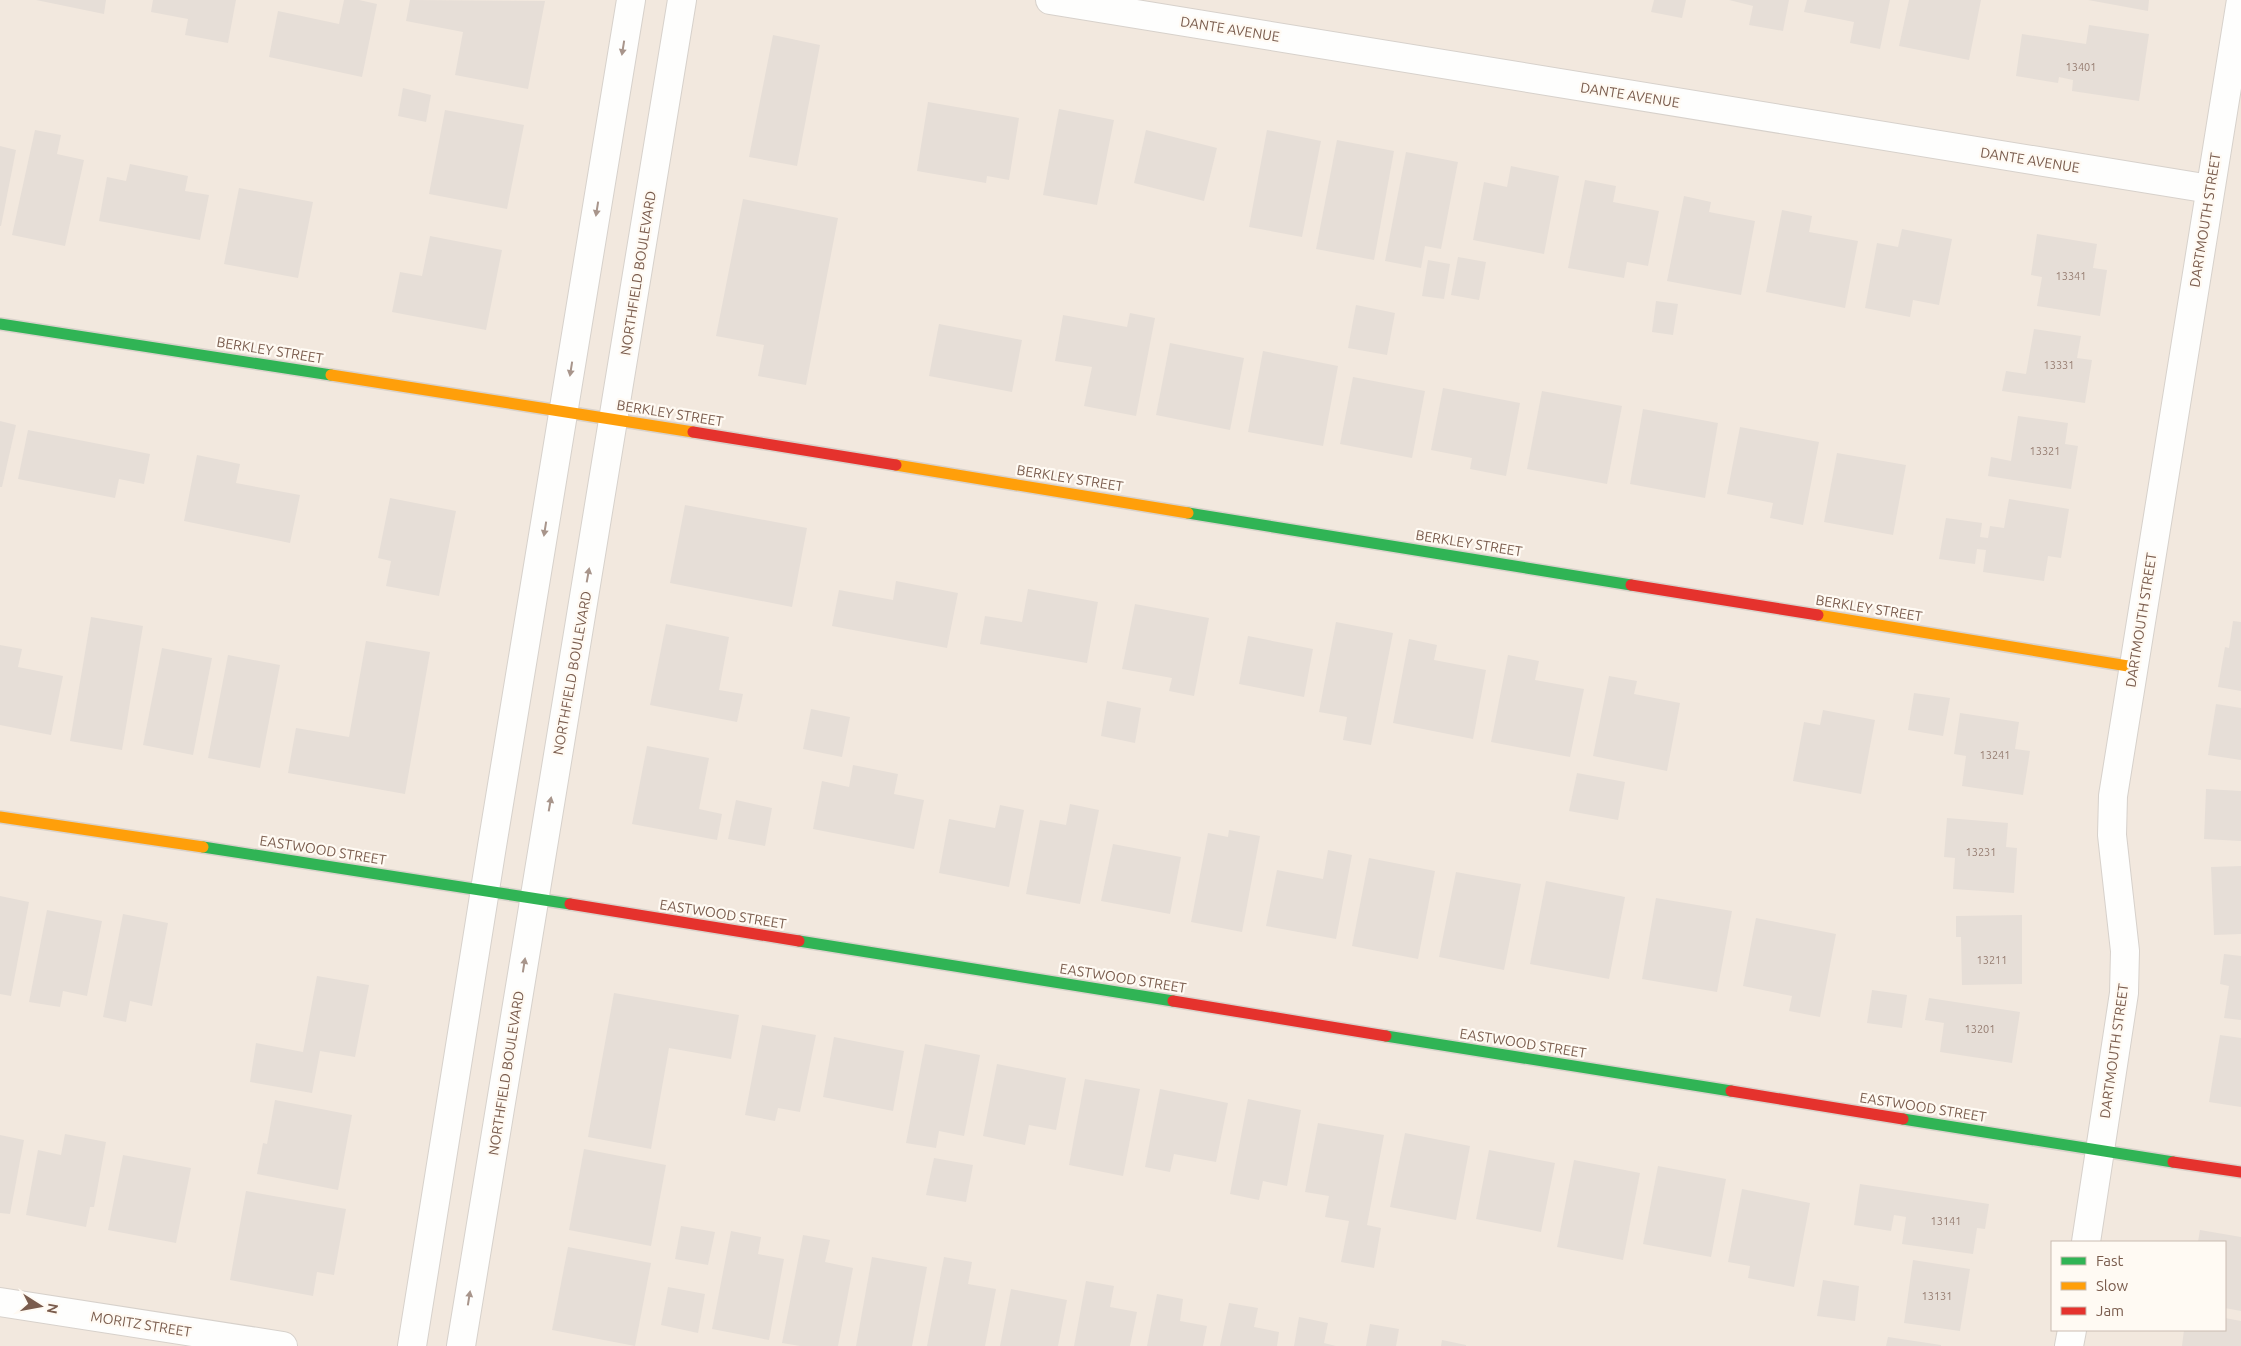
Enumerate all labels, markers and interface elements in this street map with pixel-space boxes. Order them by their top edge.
street label: DANTE AVENUE [1179,13,1281,45]
one-way arrow [619,40,627,56]
house number: 13401 [2065,61,2097,73]
street label: DANTE AVENUE [1579,79,1681,111]
street label: DANTE AVENUE [1979,144,2081,176]
street label: DARTMOUTH STREET [2186,151,2224,288]
street label: NORTHFIELD BOULEVARD [617,189,659,356]
one-way arrow [593,201,601,217]
house number: 13341 [2055,270,2087,282]
street label: BERKLEY STREET [216,334,325,366]
house number: 13331 [2043,359,2075,371]
one-way arrow [567,361,575,377]
street label: BERKLEY STREET [616,397,725,429]
house number: 13321 [2029,445,2061,457]
street label: BERKLEY STREET [1016,462,1125,494]
one-way arrow [540,522,548,538]
street label: BERKLEY STREET [1415,527,1524,559]
street label: DARTMOUTH STREET [2122,551,2160,688]
one-way arrow [584,567,592,583]
street label: NORTHFIELD BOULEVARD [550,590,594,756]
street label: BERKLEY STREET [1815,592,1924,624]
house number: 13241 [1979,749,2011,761]
one-way arrow [546,796,554,812]
street label: EASTWOOD STREET [259,832,388,868]
house number: 13231 [1965,846,1997,858]
street label: EASTWOOD STREET [659,896,788,932]
house number: 13211 [1976,954,2008,966]
one-way arrow [521,957,529,973]
street label: EASTWOOD STREET [1059,960,1188,996]
street label: DARTMOUTH STREET [2097,982,2131,1119]
street label: NORTHFIELD BOULEVARD [485,989,527,1156]
house number: 13201 [1964,1023,1996,1035]
street label: EASTWOOD STREET [1459,1025,1588,1061]
street label: EASTWOOD STREET [1859,1089,1988,1125]
house number: 13141 [1930,1215,1962,1227]
legend [2051,1241,2226,1331]
text: Fast [2096,1252,2124,1269]
text: Slow [2096,1277,2129,1294]
north arrow [15,1281,65,1331]
one-way arrow [465,1290,473,1306]
house number: 13131 [1921,1290,1953,1302]
text: N [44,1302,62,1315]
text: Jam [2096,1302,2124,1319]
street label: MORITZ STREET [90,1308,193,1340]

